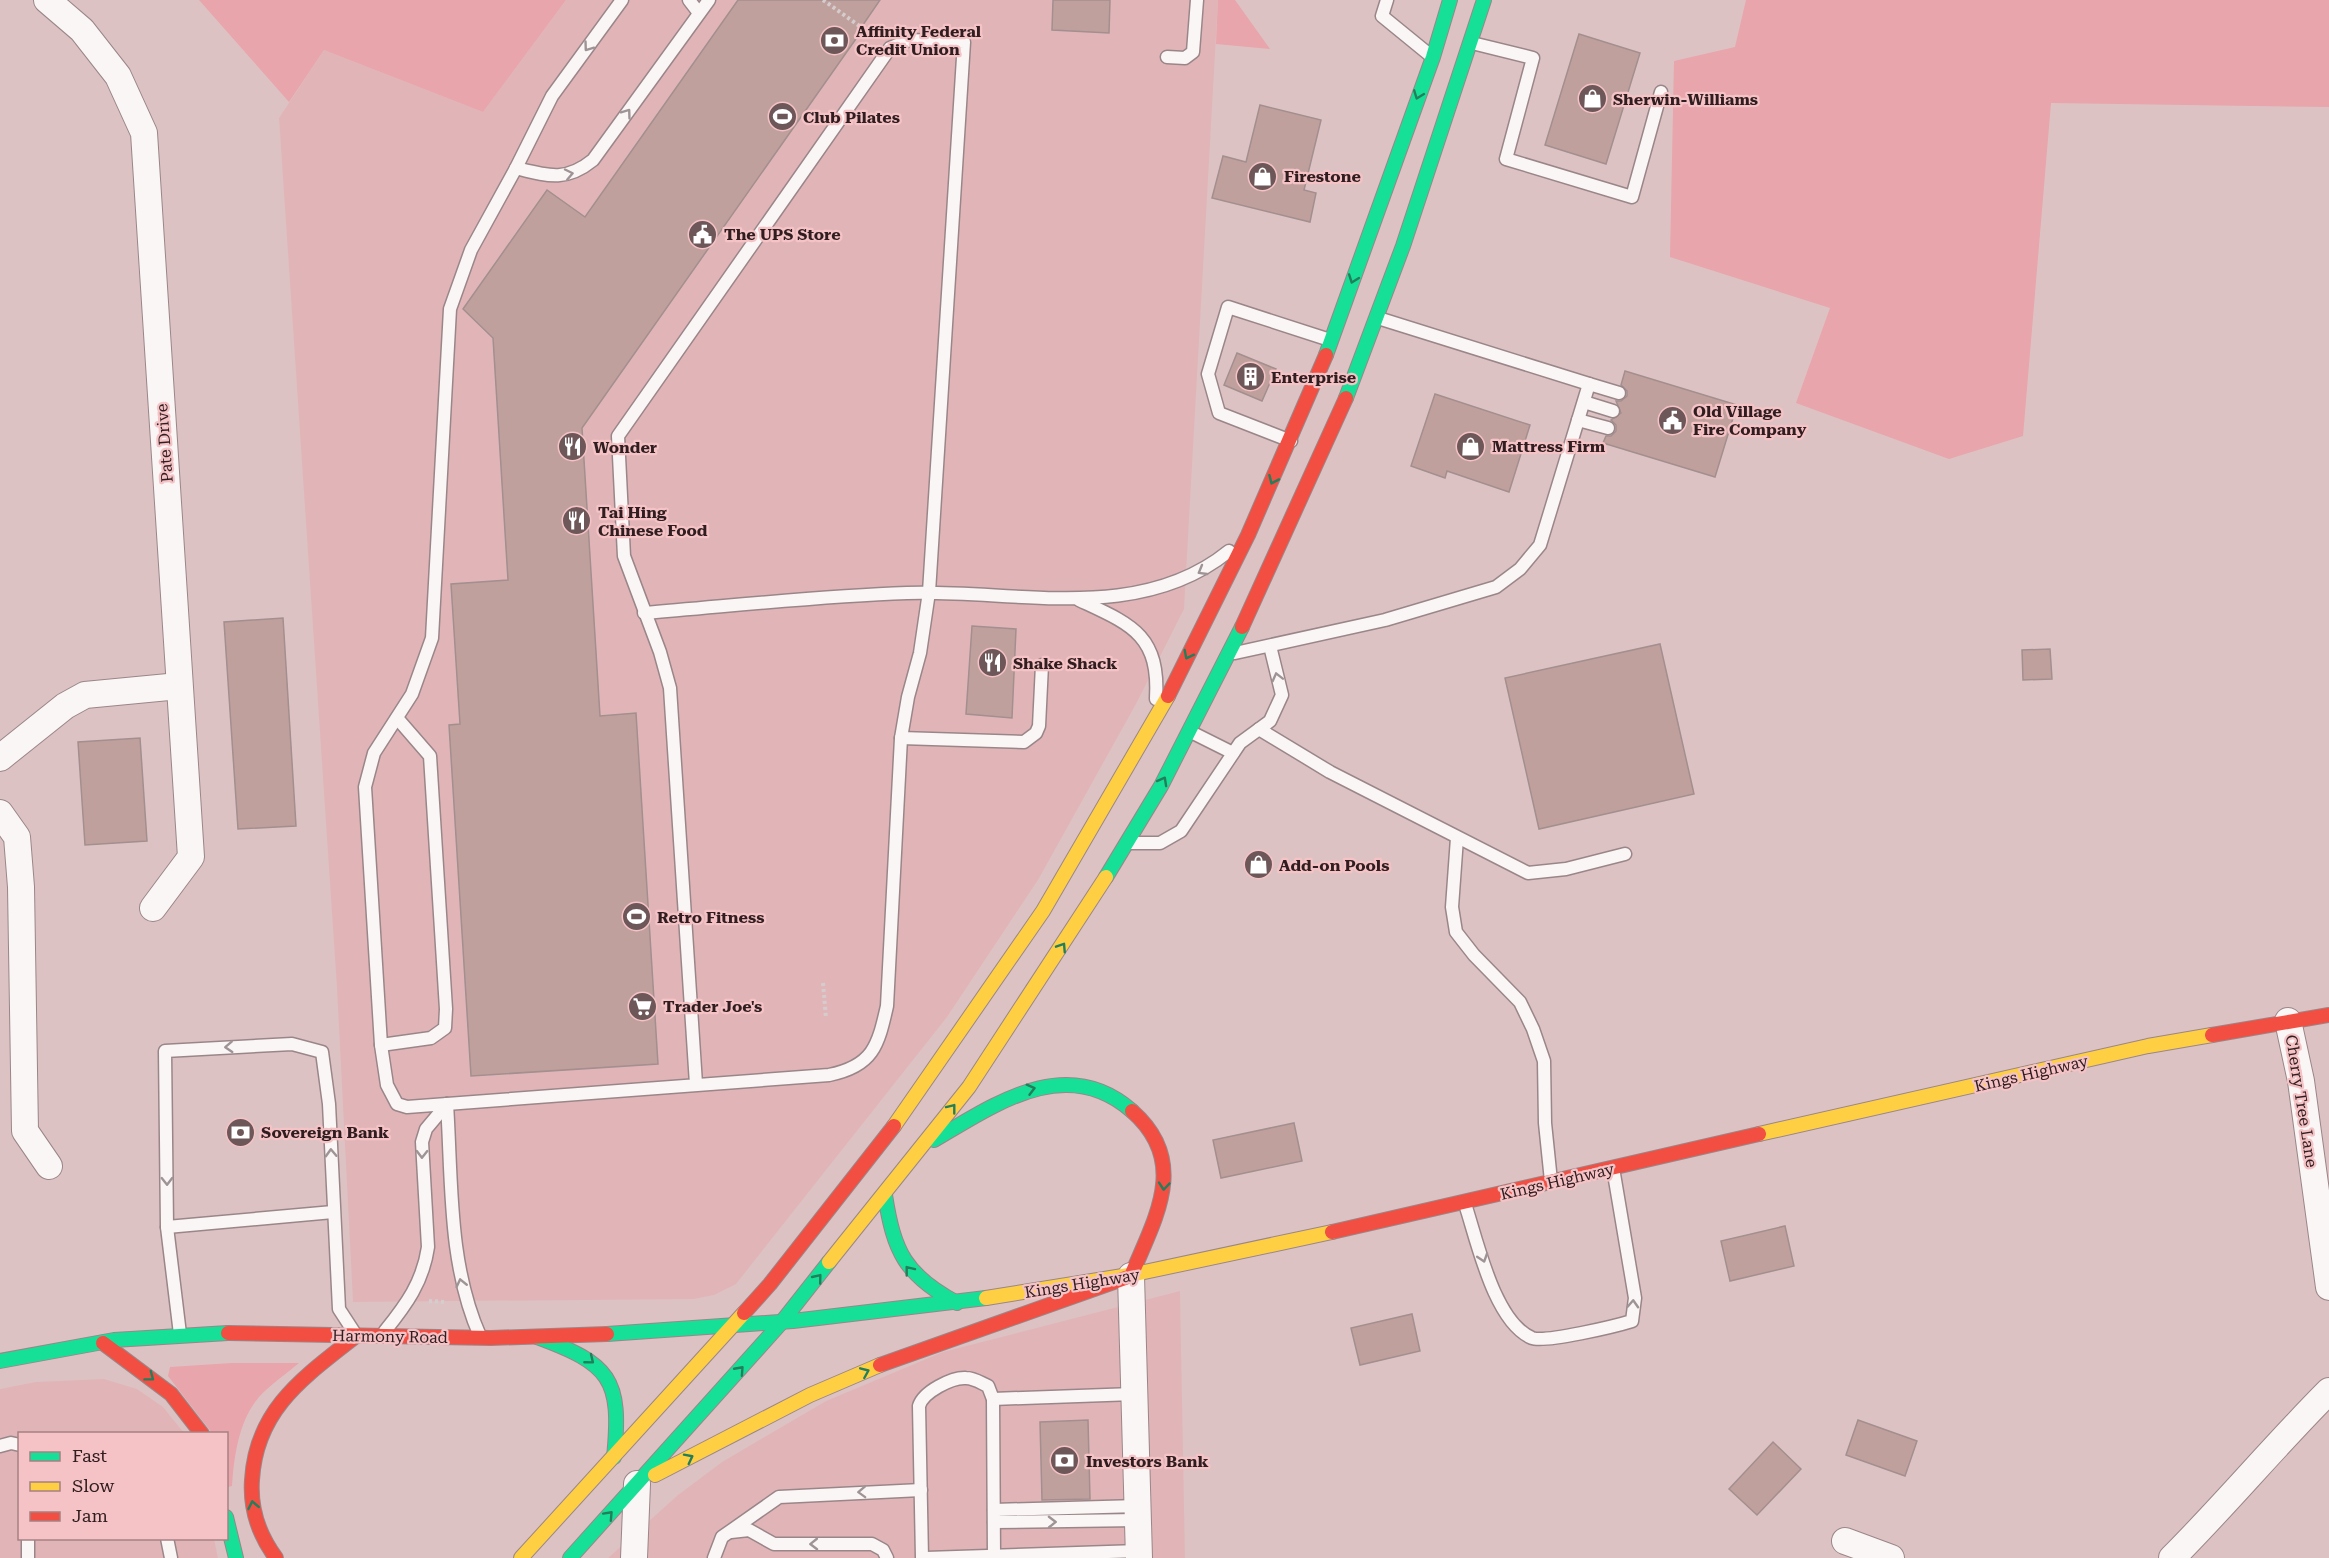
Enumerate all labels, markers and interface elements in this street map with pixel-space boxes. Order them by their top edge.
place label: Affinity Federal Credit Union [856,22,982,59]
bank icon: Affinity Federal Credit Union [819,24,851,56]
one-way arrow [584,41,595,52]
shop icon: Sherwin-Williams [1576,83,1608,115]
one-way arrow [1413,89,1425,100]
place label: Sherwin-Williams [1613,90,1758,109]
sports icon: Club Pilates [766,101,798,133]
one-way arrow [620,108,631,119]
place label: Club Pilates [803,108,900,127]
shop icon: Firestone [1247,160,1279,192]
place label: Firestone [1284,167,1361,186]
one-way arrow [564,168,574,181]
public building icon: The UPS Store [687,218,719,250]
place label: The UPS Store [724,225,841,244]
one-way arrow [1348,273,1361,284]
building icon: Enterprise [1234,361,1266,393]
place label: Enterprise [1271,368,1356,387]
place label: Old Village Fire Company [1693,402,1807,439]
street label: Pate Drive [152,403,177,483]
public building icon: Old Village Fire Company [1656,404,1688,436]
shop icon: Mattress Firm [1455,430,1487,462]
restaurant icon: Wonder [556,431,588,463]
place label: Mattress Firm [1492,437,1606,456]
place label: Wonder [593,438,657,457]
one-way arrow [1269,473,1281,484]
place label: Tai Hing Chinese Food [598,503,708,540]
restaurant icon: Tai Hing Chinese Food [561,505,593,537]
one-way arrow [1198,563,1208,575]
restaurant icon: Shake Shack [976,647,1008,679]
one-way arrow [1184,648,1195,659]
place label: Shake Shack [1013,654,1117,673]
one-way arrow [1272,672,1285,682]
one-way arrow [1156,776,1167,787]
shop icon: Add-on Pools [1242,849,1274,881]
place label: Add-on Pools [1279,856,1389,875]
sports icon: Retro Fitness [620,901,652,933]
place label: Retro Fitness [657,908,764,927]
one-way arrow [1054,943,1066,953]
supermarket icon: Trader Joe's [626,990,658,1022]
place label: Trader Joe's [663,997,762,1016]
street label: Cherry Tree Lane [2282,1033,2321,1169]
one-way arrow [225,1041,234,1054]
street label: Kings Highway [1972,1051,2090,1096]
one-way arrow [1026,1084,1036,1097]
one-way arrow [945,1104,956,1115]
bank icon: Sovereign Bank [224,1116,256,1148]
place label: Sovereign Bank [261,1123,389,1142]
one-way arrow [325,1149,337,1158]
one-way arrow [416,1150,428,1159]
street label: Kings Highway [1498,1159,1616,1204]
one-way arrow [161,1177,173,1186]
one-way arrow [1158,1181,1171,1191]
one-way arrow [1475,1252,1488,1263]
street label: Kings Highway [1023,1265,1141,1302]
one-way arrow [906,1266,917,1277]
one-way arrow [811,1274,822,1285]
one-way arrow [456,1278,469,1288]
one-way arrow [1627,1300,1640,1309]
street label: Harmony Road [332,1326,448,1347]
one-way arrow [583,1352,594,1363]
one-way arrow [733,1366,744,1377]
one-way arrow [858,1367,869,1379]
one-way arrow [144,1370,155,1381]
legend [18,1432,228,1540]
text: Fast [72,1445,107,1466]
bank icon: Investors Bank [1049,1445,1081,1477]
place label: Investors Bank [1086,1452,1208,1471]
one-way arrow [683,1453,694,1465]
text: Slow [72,1475,114,1496]
one-way arrow [858,1486,867,1499]
one-way arrow [247,1500,260,1510]
text: Jam [72,1505,108,1526]
one-way arrow [602,1511,613,1522]
one-way arrow [1048,1515,1057,1528]
one-way arrow [810,1538,819,1550]

